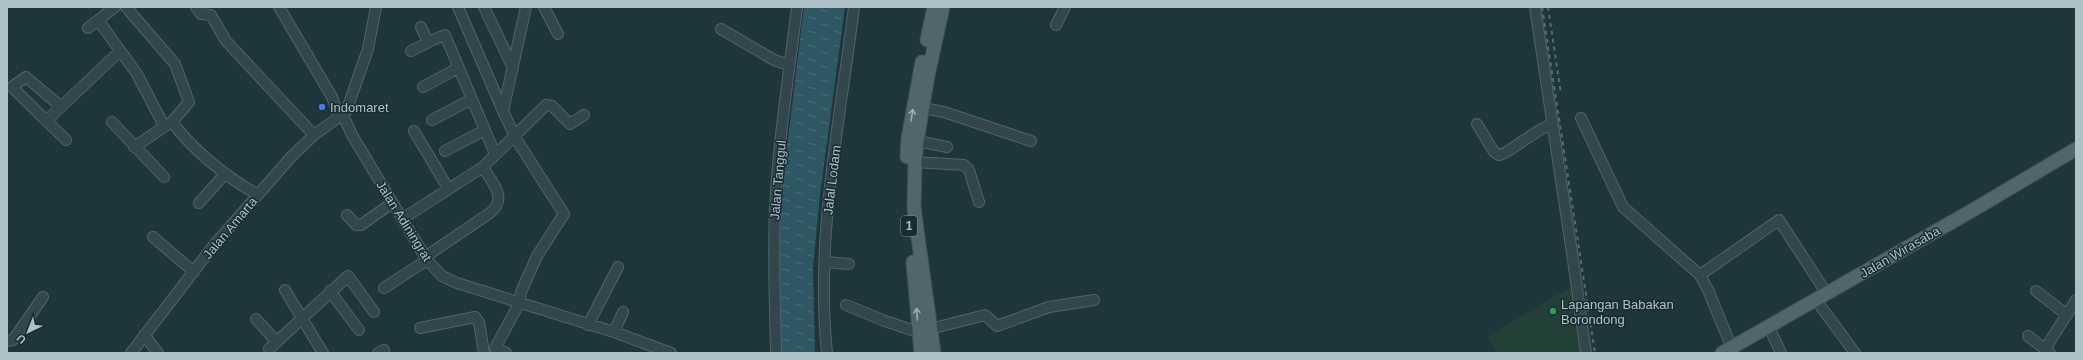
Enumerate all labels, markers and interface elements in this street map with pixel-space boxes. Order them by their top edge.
place label: Indomaret [330,100,389,115]
marker: Indomaret [317,102,327,112]
one-way arrow [908,109,916,122]
street label: Jalan Tanggul [767,139,789,221]
street label: Jalal Lodam [820,144,844,216]
street label: Jalan Adiningrat [373,178,435,265]
street label: Jalan Amarta [200,194,261,262]
road number: 1 [901,216,917,236]
street label: Jalan Wirasaba [1857,223,1943,281]
place label: Lapangan Babakan Borondong [1561,297,1674,327]
marker: Lapangan Babakan Borondong [1548,306,1558,316]
one-way arrow [913,308,920,321]
north arrow [8,312,48,352]
text: U [14,332,28,346]

